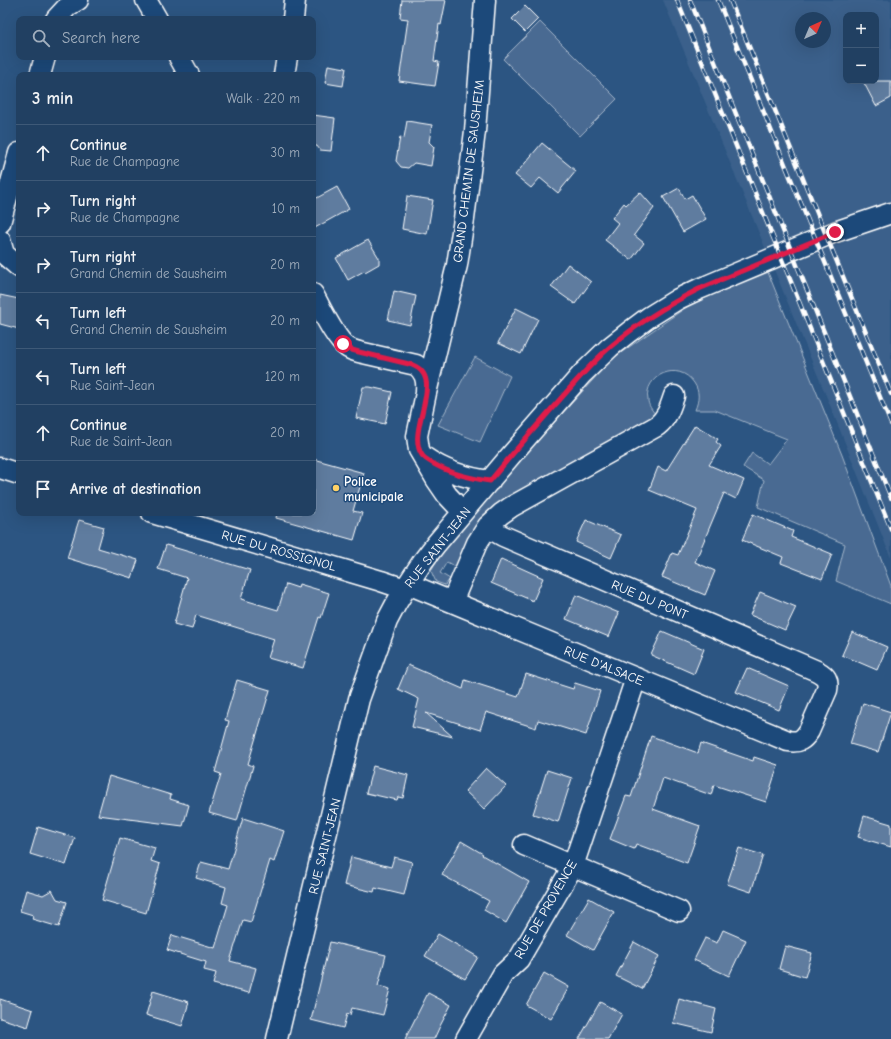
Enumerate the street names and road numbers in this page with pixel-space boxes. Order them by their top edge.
street label: GRAND CHEMIN DE SAUSHEIM [450,79,487,263]
street label: RUE SAINT-JEAN [401,504,474,591]
street label: RUE DU ROSSIGNOL [220,527,338,574]
street label: RUE DU PONT [609,577,690,622]
street label: RUE D'ALSACE [562,643,646,688]
street label: RUE SAINT-JEAN [305,797,344,896]
street label: RUE DE PROVENCE [511,857,580,961]

